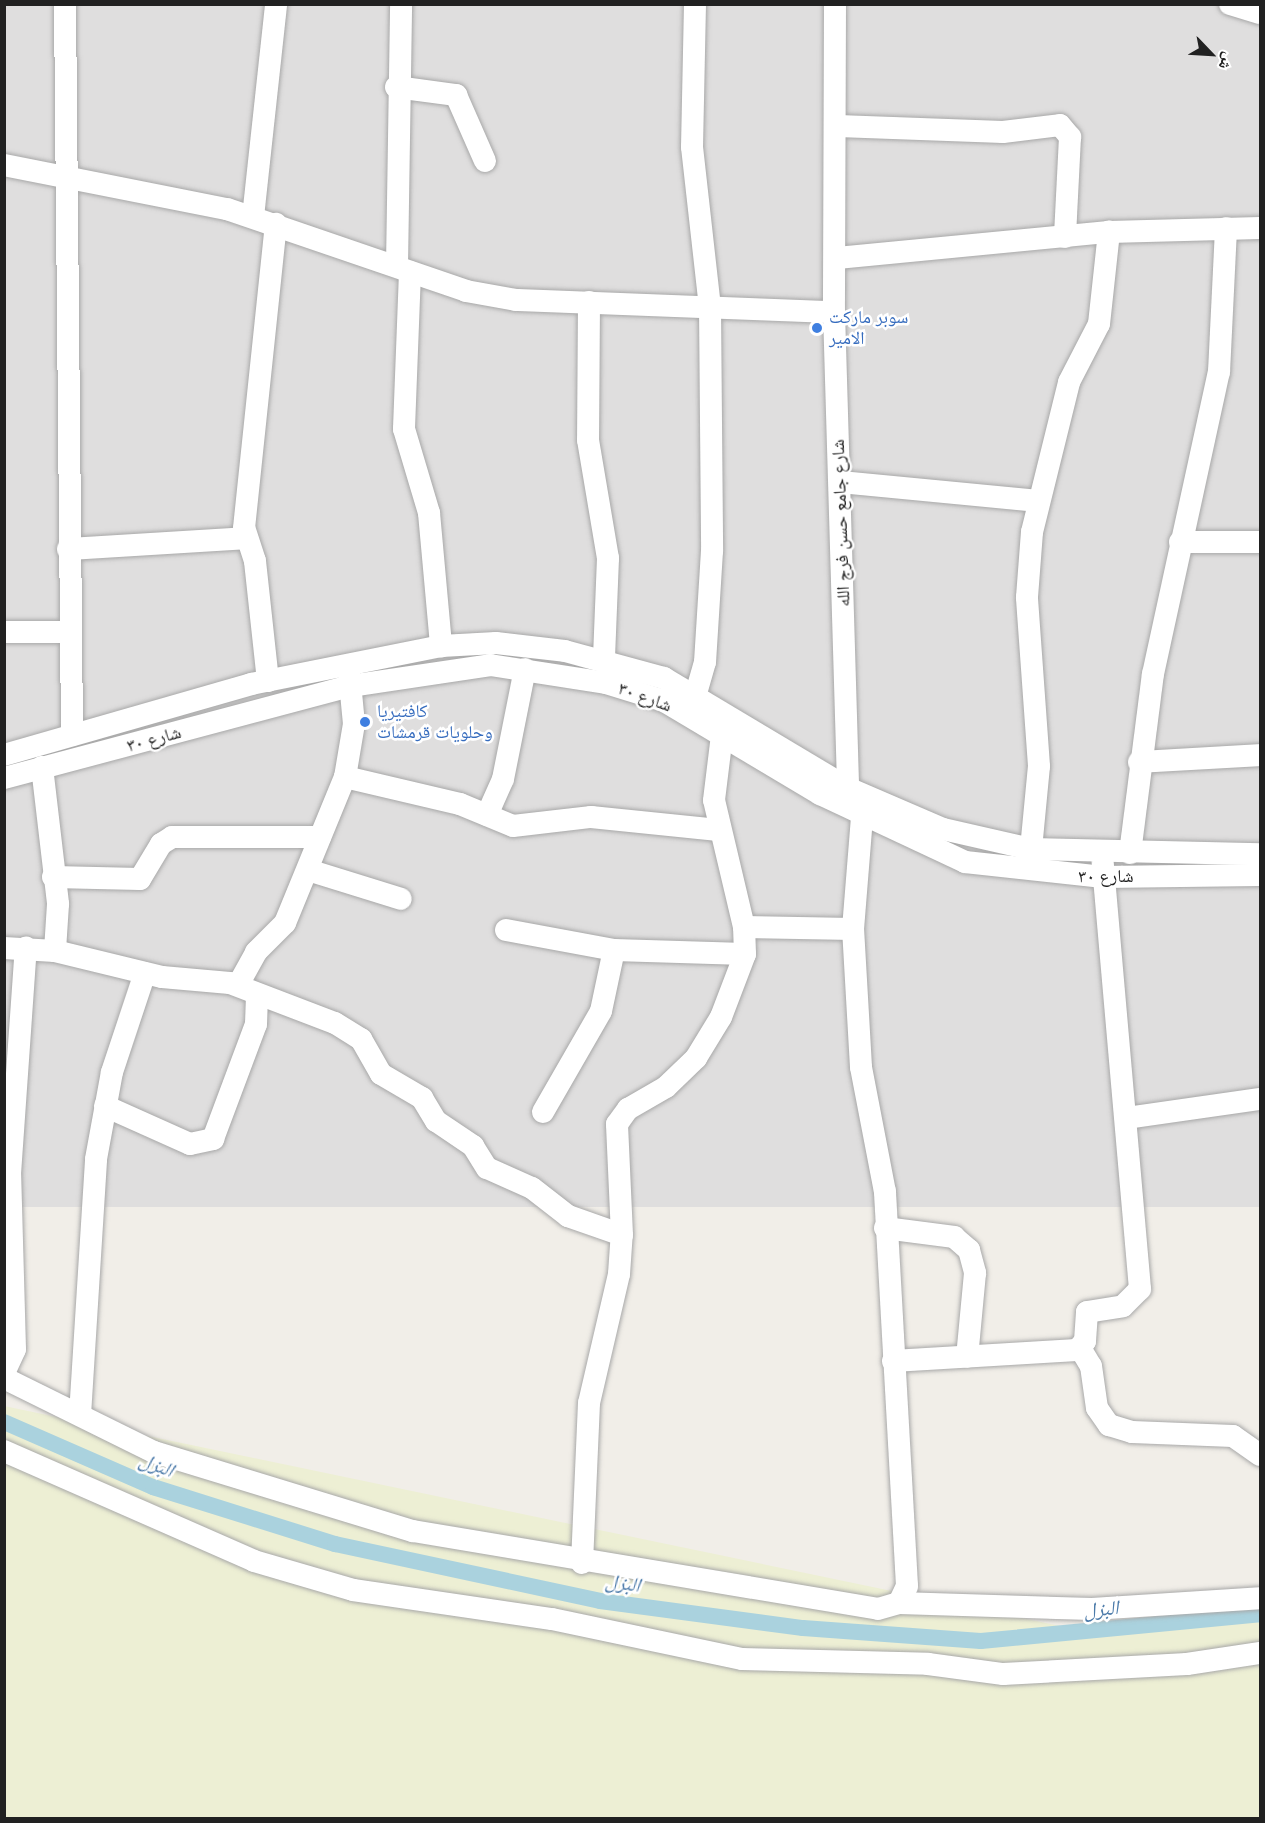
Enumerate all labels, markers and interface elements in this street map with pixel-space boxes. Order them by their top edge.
north arrow [1181,24,1241,84]
text: ش [1215,50,1240,74]
place label: سوبر ماركت الامير [829,307,908,350]
marker: سوبر ماركت الامير [810,321,824,335]
street label: شارع جامع حسن فرج الله [827,439,855,607]
street label: شارع ٣٠ [615,677,675,717]
place label: كافتيريا وحلويات قرمشات [377,701,493,744]
marker: كافتيريا وحلويات قرمشات [358,715,372,729]
street label: شارع ٣٠ [124,721,184,757]
street label: شارع ٣٠ [1078,865,1134,887]
water label: البزل [136,1447,178,1481]
water label: البزل [604,1568,642,1596]
water label: البزل [1083,1595,1119,1621]

